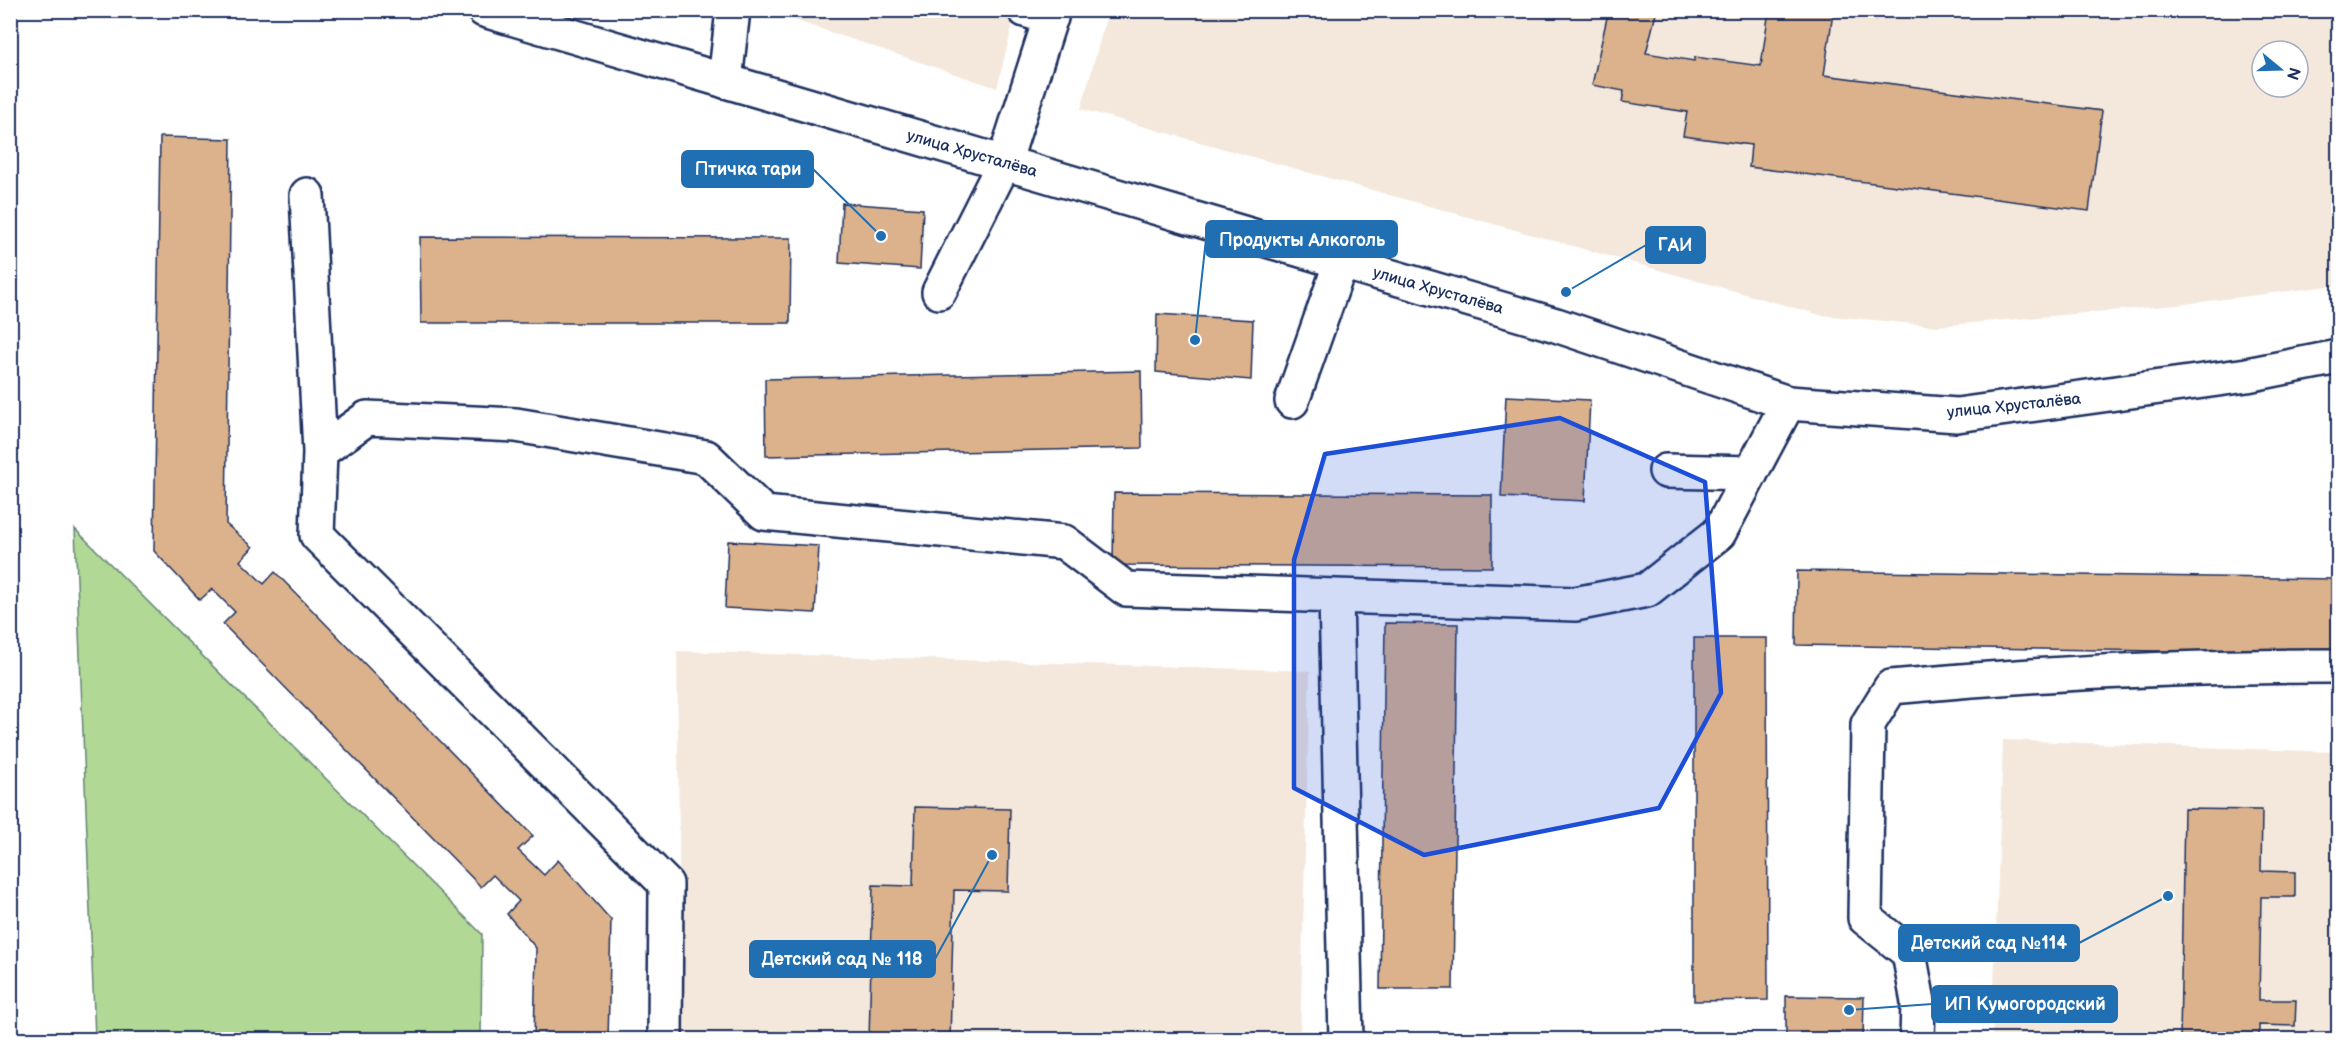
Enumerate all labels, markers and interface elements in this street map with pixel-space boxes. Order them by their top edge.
north arrow [2250,39,2310,99]
text: N [2282,65,2304,82]
street label: улица Хрусталёва [905,126,1040,182]
callout: Птичка тари [682,151,813,187]
text: Птичка тари [695,159,801,180]
callout: Продукты Алкоголь [1206,221,1397,257]
callout: ГАИ [1646,227,1705,263]
text: Продукты Алкоголь [1219,230,1386,251]
text: ГАИ [1658,235,1692,256]
street label: улица Хрусталёва [1371,263,1506,319]
street label: улица Хрусталёва [1946,389,2083,422]
callout: Детский сад №114 [1899,925,2079,961]
text: Детский сад №114 [1911,933,2067,954]
callout: Детский сад № 118 [750,941,935,977]
text: Детский сад № 118 [761,949,923,970]
callout: ИП Кумогородский [1932,986,2117,1022]
text: ИП Кумогородский [1944,994,2106,1015]

